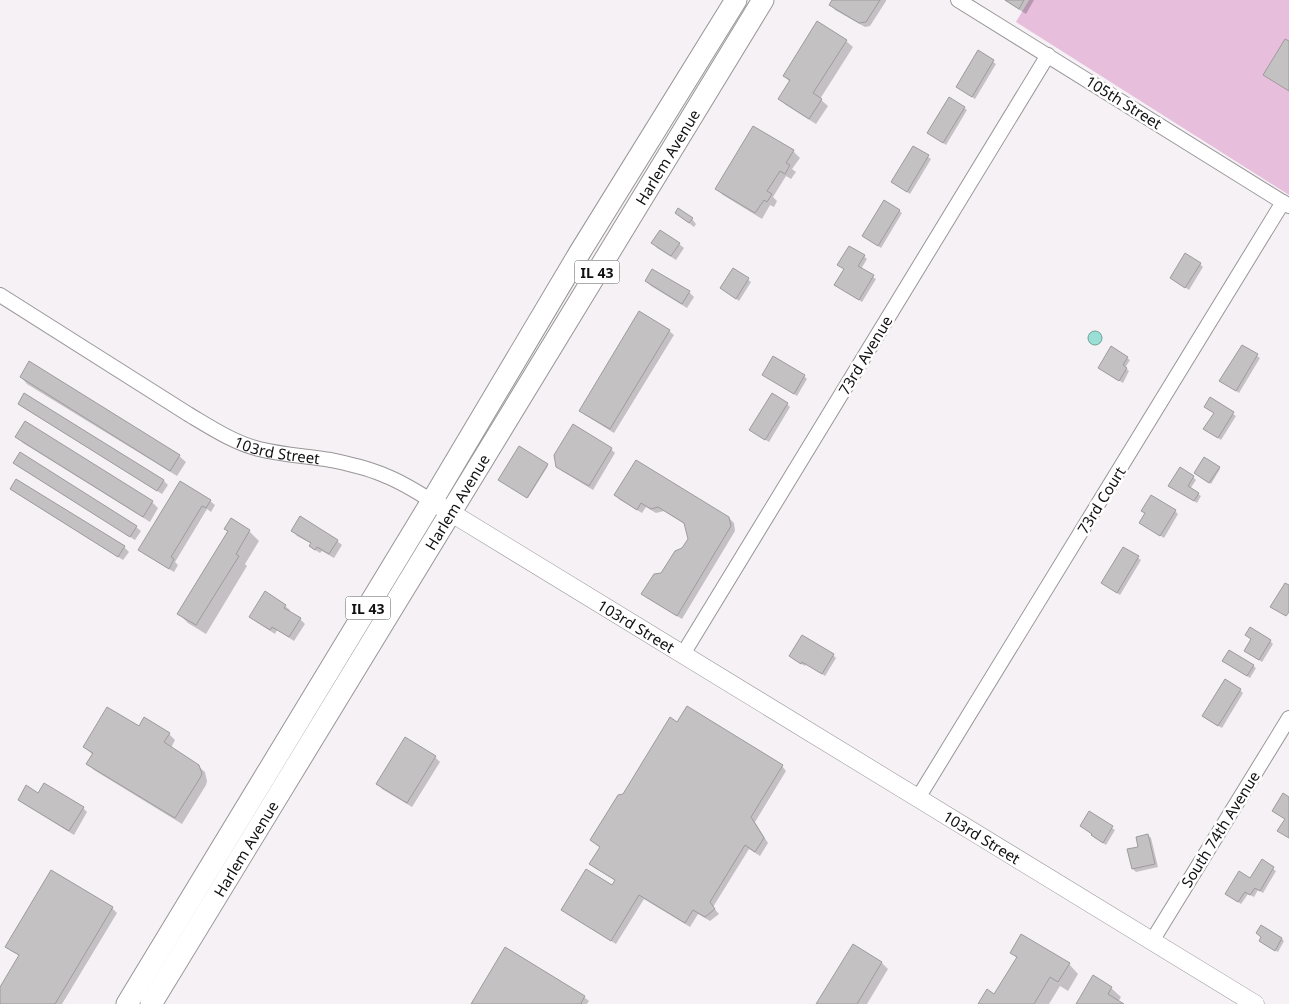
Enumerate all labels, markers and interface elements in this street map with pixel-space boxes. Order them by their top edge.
street label: 105th Street [1082,71,1166,134]
street label: Harlem Avenue [630,105,704,209]
road number: IL 43 [574,260,620,284]
street label: 73rd Avenue [834,312,896,398]
street label: 103rd Street [231,431,322,468]
street label: Harlem Avenue [420,450,494,554]
street label: 73rd Court [1072,462,1130,537]
street label: 103rd Street [594,595,679,657]
road number: IL 43 [346,596,390,620]
street label: South 74th Avenue [1176,767,1264,891]
street label: Harlem Avenue [209,797,283,900]
street label: 103rd Street [940,806,1025,869]

